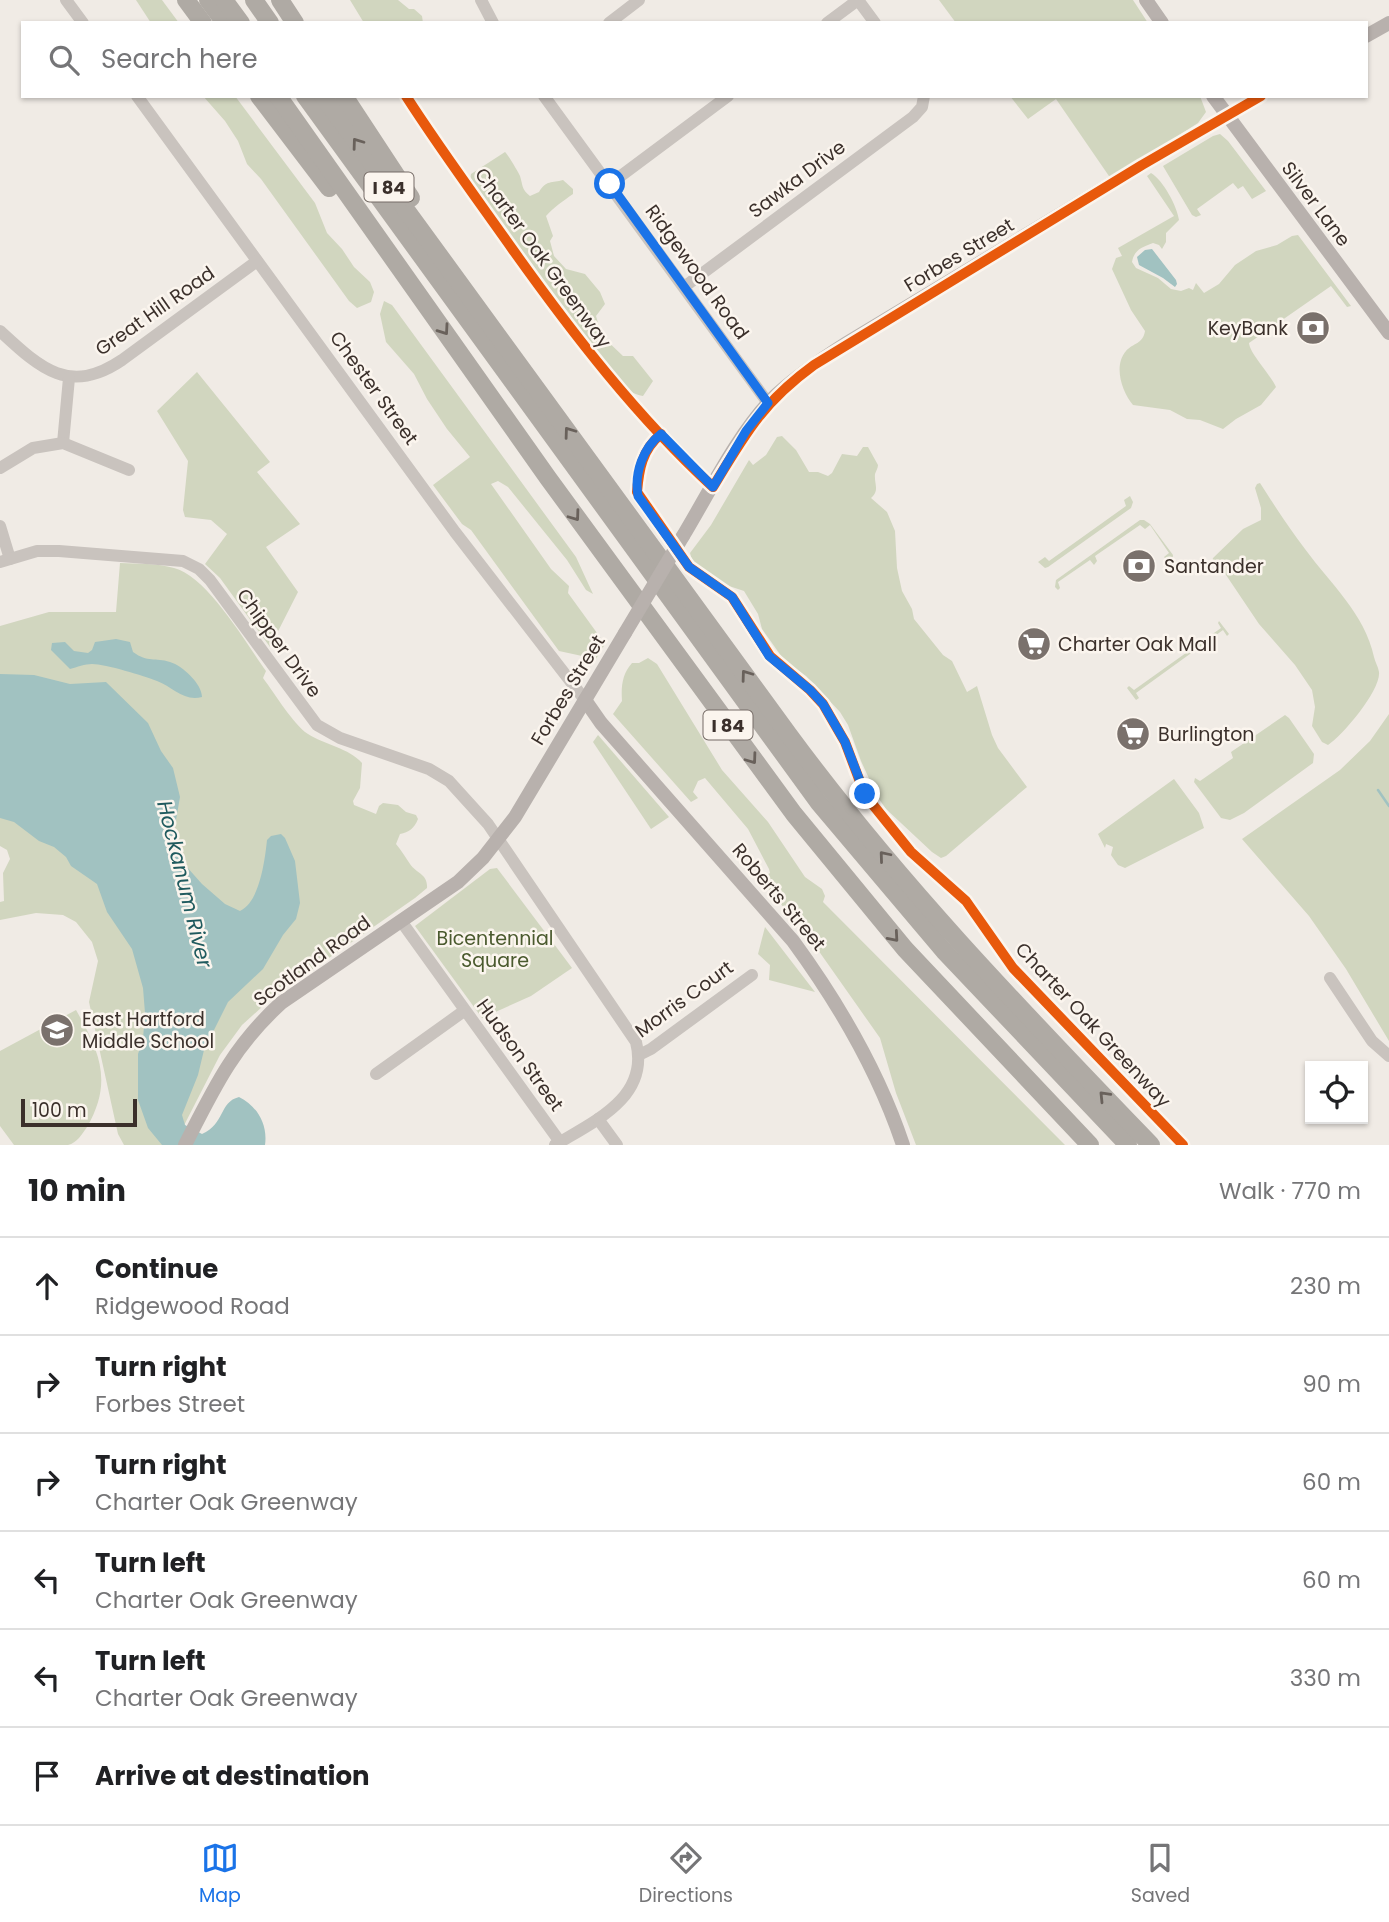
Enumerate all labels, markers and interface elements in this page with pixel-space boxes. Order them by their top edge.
search box [21,21,1368,98]
icon: search [45,41,83,79]
text: Search here [101,41,258,77]
street label: Sawka Drive [743,134,851,224]
one-way arrow [353,138,365,151]
street label: Silver Lane [1275,156,1357,252]
street label: Charter Oak Greenway [468,162,618,354]
route start [594,168,625,199]
road number: I 84 [364,172,414,202]
street label: Ridgewood Road [639,199,755,345]
street label: Forbes Street [899,211,1019,299]
street label: Great Hill Road [90,260,220,362]
bank icon: KeyBank [1294,309,1332,347]
place label: KeyBank [1208,315,1288,342]
one-way arrow [436,322,448,335]
street label: Chester Street [323,325,425,451]
one-way arrow [564,427,577,440]
one-way arrow [567,508,579,520]
bank icon: Santander [1120,547,1158,585]
place label: Santander [1164,553,1264,580]
street label: Chipper Drive [230,583,328,703]
supermarket icon: Charter Oak Mall [1015,625,1053,663]
street label: Forbes Street [524,630,612,750]
place label: Charter Oak Mall [1058,631,1217,658]
one-way arrow [742,670,754,683]
road number: I 84 [704,710,752,740]
supermarket icon: Burlington [1114,715,1152,753]
place label: Burlington [1158,721,1254,748]
one-way arrow [744,751,756,764]
route end [849,778,880,809]
water label: Hockanum River [150,798,220,972]
street label: Roberts Street [726,837,832,957]
one-way arrow [880,852,892,865]
street label: Scotland Road [248,909,376,1013]
park label: Bicentennial Square [436,925,554,974]
one-way arrow [886,928,898,941]
street label: Charter Oak Greenway [1009,936,1177,1114]
street label: Morris Court [629,954,739,1044]
street label: Hudson Street [470,993,570,1117]
place label: East Hartford Middle School [82,1006,214,1055]
school or university icon: East Hartford Middle School [38,1011,76,1049]
map controls [1305,1061,1368,1124]
button: locate [1305,1061,1368,1124]
one-way arrow [1099,1091,1112,1104]
scale bar [21,1096,136,1128]
text: 100 m [32,1097,87,1124]
text: 10 min [28,1169,126,1212]
text: Walk · 770 m [1219,1175,1361,1207]
text: Continue [95,1251,218,1287]
icon: ahead [28,1267,66,1305]
text: 230 m [1290,1270,1361,1302]
text: Ridgewood Road [95,1290,290,1322]
text: Turn right [95,1349,227,1385]
icon: right [28,1365,66,1403]
text: 90 m [1302,1368,1361,1400]
text: Forbes Street [95,1388,245,1420]
text: Turn right [95,1447,227,1483]
icon: right [28,1463,66,1501]
text: 60 m [1302,1466,1361,1498]
text: Charter Oak Greenway [95,1486,358,1518]
text: Turn left [95,1545,206,1581]
icon: left [28,1561,66,1599]
text: 60 m [1302,1564,1361,1596]
text: Charter Oak Greenway [95,1584,358,1616]
text: Turn left [95,1643,206,1679]
icon: left [28,1659,66,1697]
text: 330 m [1290,1662,1361,1694]
text: Charter Oak Greenway [95,1682,358,1714]
icon: arrive [28,1757,66,1795]
text: Arrive at destination [95,1758,370,1794]
tab: Map [199,1839,241,1910]
tab: Directions [639,1839,733,1910]
tab: Saved [1131,1839,1190,1910]

